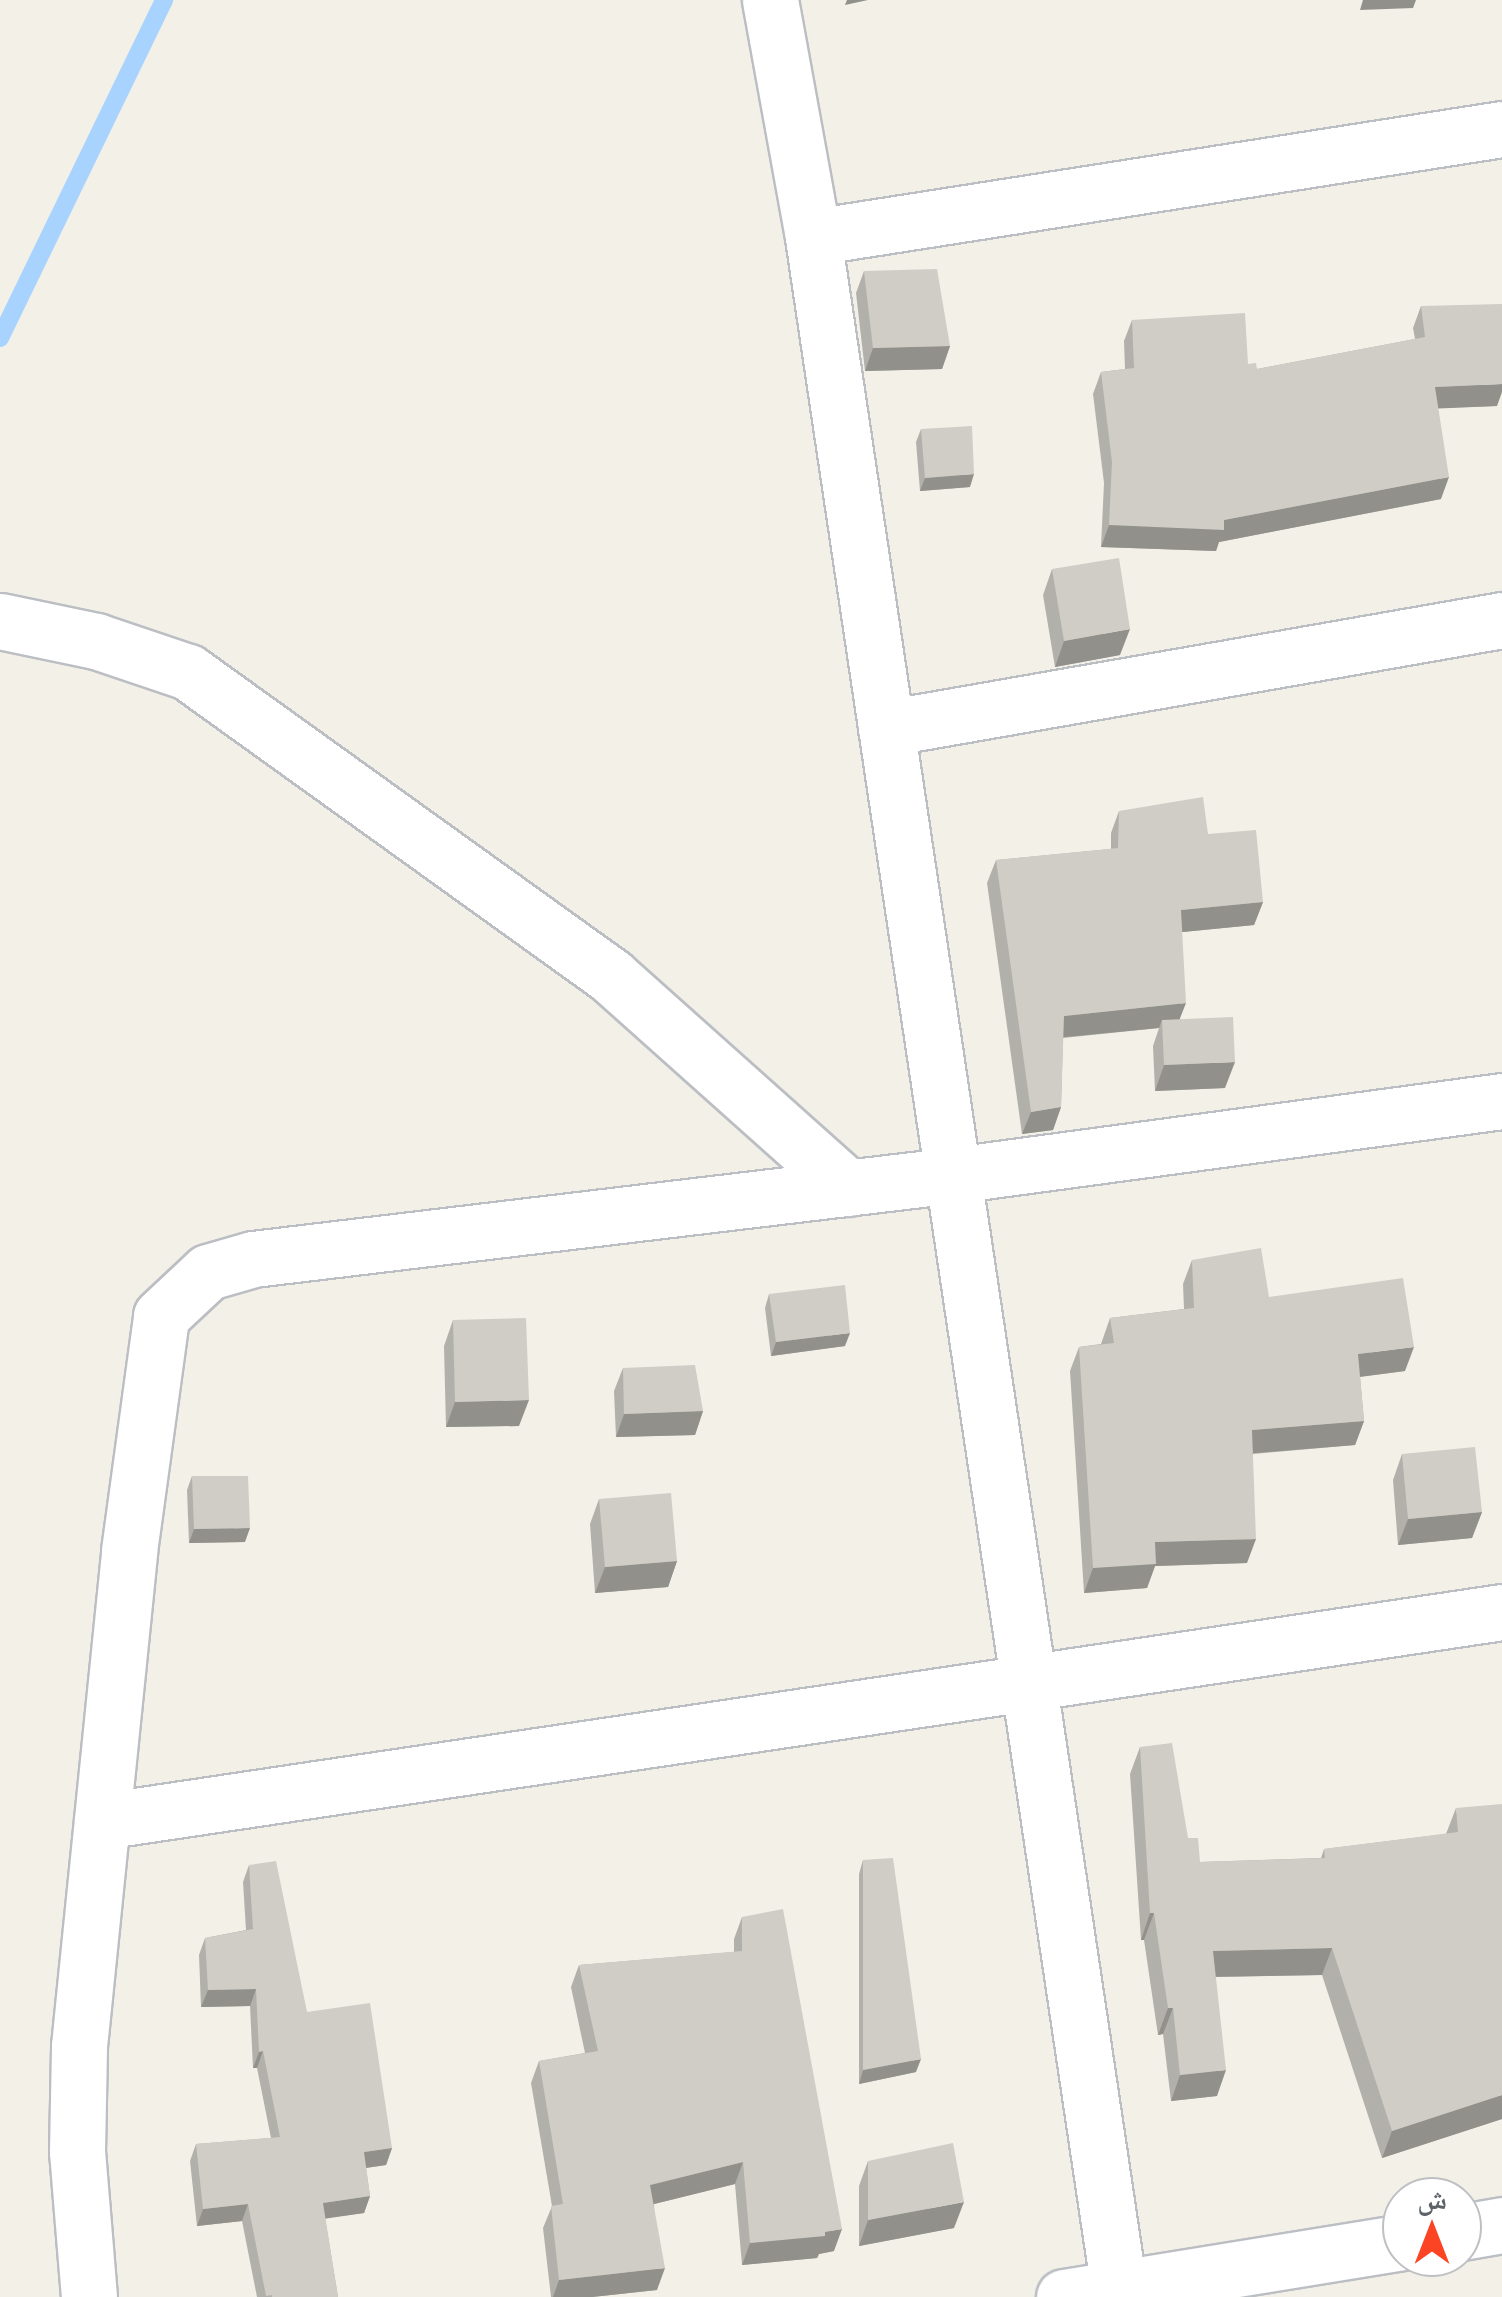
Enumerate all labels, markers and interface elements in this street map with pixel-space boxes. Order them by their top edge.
north arrow [1382,2177,1482,2277]
text: ش [1417,2182,1447,2216]

